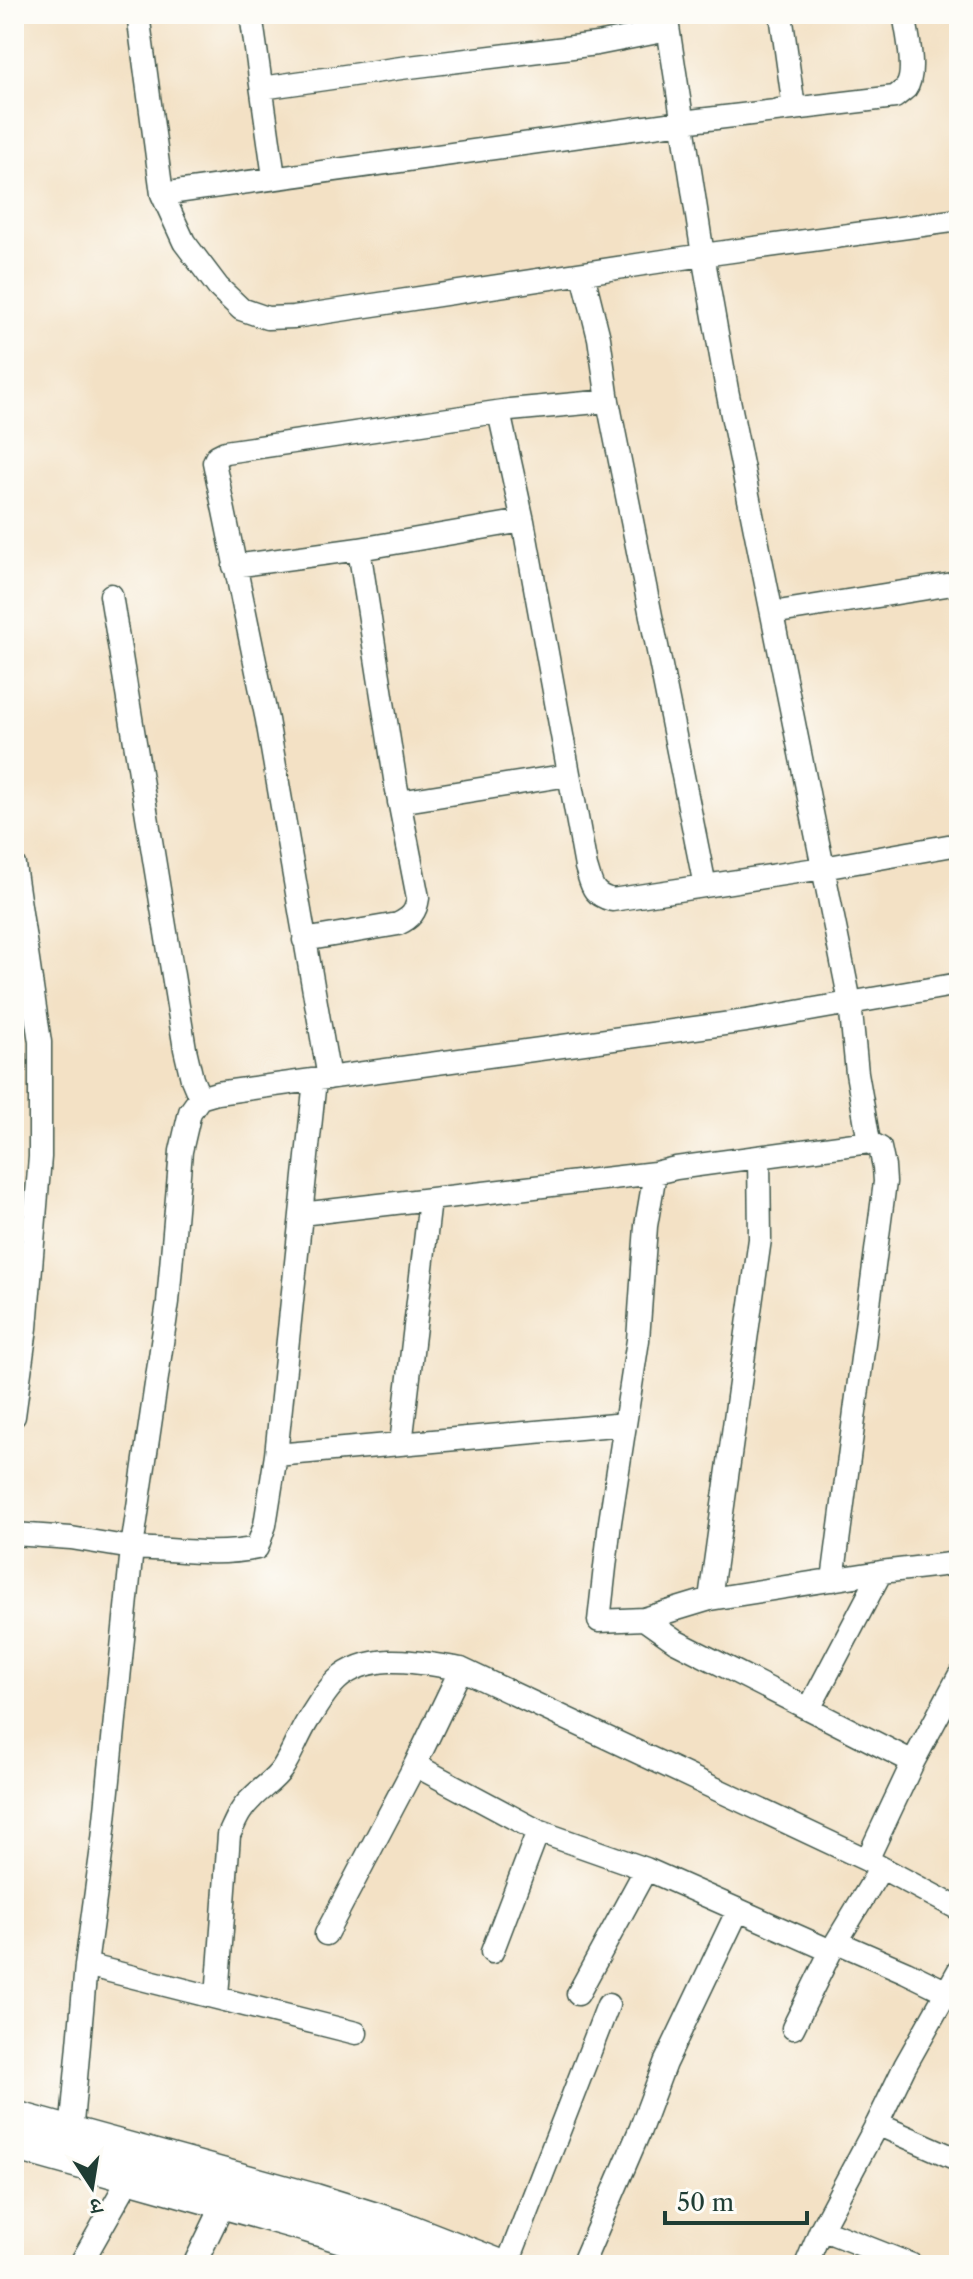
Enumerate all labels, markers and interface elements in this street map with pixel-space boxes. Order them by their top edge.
north arrow [52,2147,132,2227]
scale bar [665,2175,807,2225]
text: 50 m [677,2188,734,2217]
text: उ [86,2191,106,2221]

